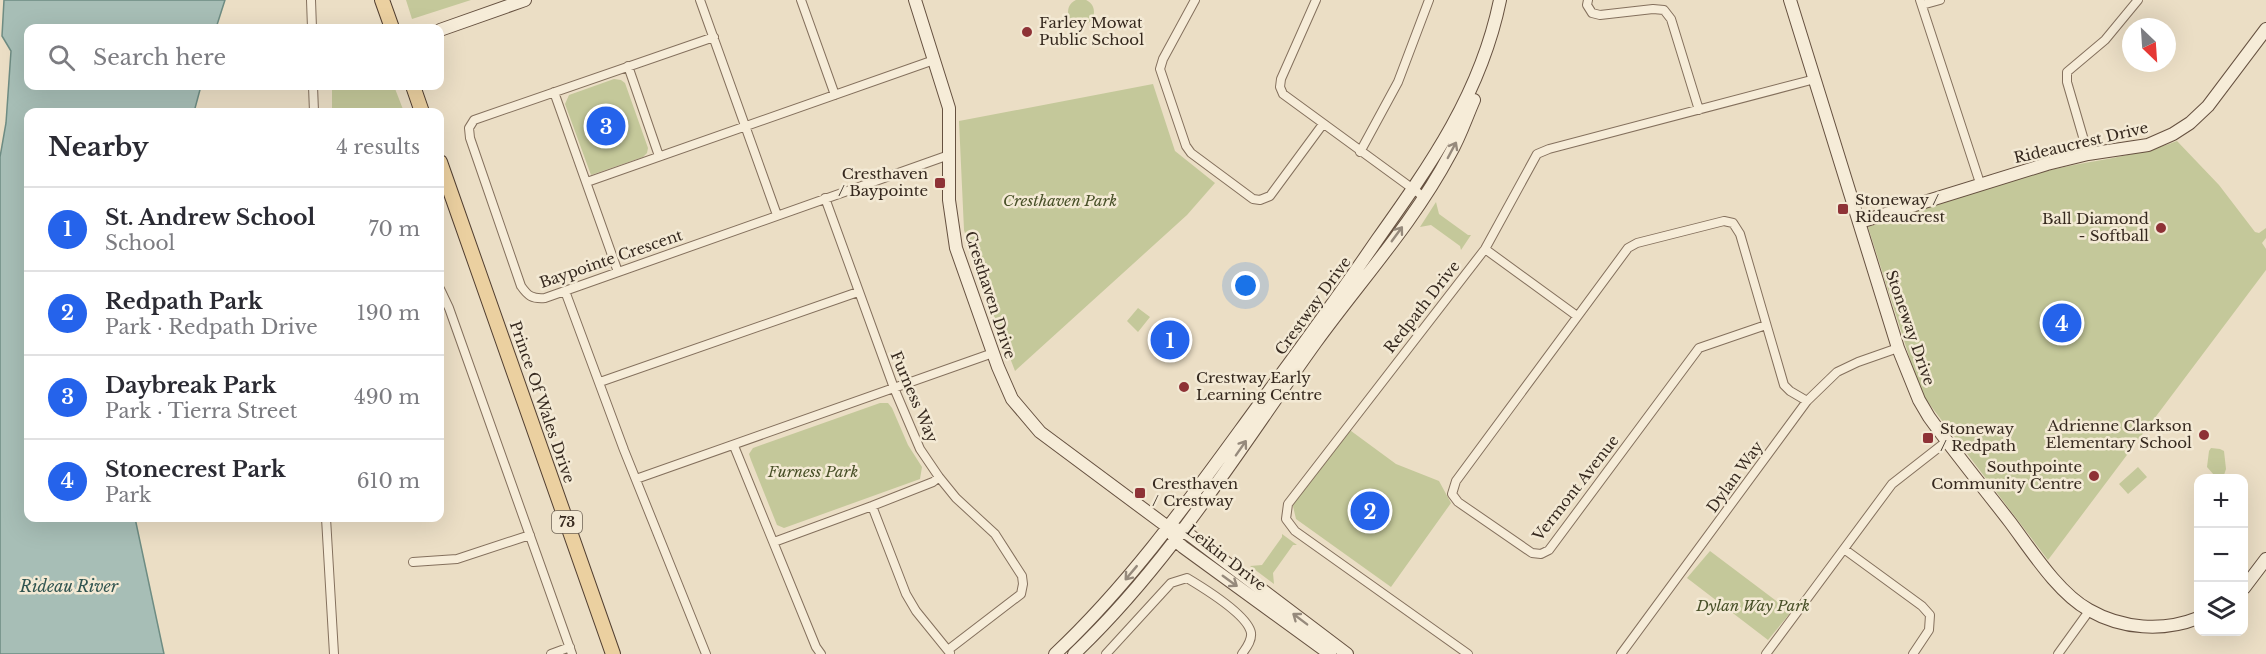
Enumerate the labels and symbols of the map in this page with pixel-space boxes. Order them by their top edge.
place label: Farley Mowat Public School [1039,13,1144,49]
north arrow [2122,18,2176,72]
marker: Farley Mowat Public School [1020,25,1034,39]
pin: 3 [586,104,626,148]
street label: Rideaucrest Drive [2012,118,2150,167]
one-way arrow [1446,142,1458,159]
place label: Cresthaven / Baypointe [838,164,928,200]
marker: Cresthaven / Baypointe [933,176,947,190]
place label: Stoneway / Rideaucrest [1855,190,1945,226]
park label: Cresthaven Park [1003,191,1117,210]
marker: Stoneway / Rideaucrest [1836,202,1850,216]
place label: Ball Diamond - Softball [2042,209,2149,245]
marker: Ball Diamond - Softball [2154,221,2168,235]
street label: Baypointe Crescent [537,225,685,292]
one-way arrow [1391,227,1403,243]
street label: Cresthaven Drive [961,228,1020,361]
street label: Crestway Drive [1271,253,1355,359]
street label: Redpath Drive [1380,257,1464,357]
street label: Stoneway Drive [1882,268,1939,388]
your location [1231,271,1260,300]
pin: 4 [2042,300,2082,346]
street label: Prince Of Wales Drive [506,318,579,485]
pin: 1 [1150,318,1190,362]
street label: Furness Way [887,348,942,446]
place label: Crestway Early Learning Centre [1196,368,1322,404]
marker: Crestway Early Learning Centre [1177,380,1191,394]
place label: Adrienne Clarkson Elementary School [2046,416,2192,452]
place label: Stoneway / Redpath [1940,419,2016,455]
marker: Adrienne Clarkson Elementary School [2197,428,2211,442]
street label: Vermont Avenue [1528,431,1623,545]
marker: Stoneway / Redpath [1921,431,1935,445]
street label: Dylan Way [1702,437,1767,516]
one-way arrow [1235,441,1247,457]
place label: Southpointe Community Centre [1931,457,2082,493]
park label: Furness Park [767,462,858,481]
marker: Southpointe Community Centre [2087,469,2101,483]
place label: Cresthaven / Crestway [1152,474,1238,510]
marker: Cresthaven / Crestway [1133,486,1147,500]
pin: 2 [1350,488,1390,534]
road number: 73 [552,511,582,533]
street label: Leikin Drive [1182,520,1270,595]
one-way arrow [1125,565,1138,581]
one-way arrow [1222,575,1238,588]
water label: Rideau River [19,576,119,596]
park label: Dylan Way Park [1695,596,1810,615]
one-way arrow [1292,613,1308,626]

